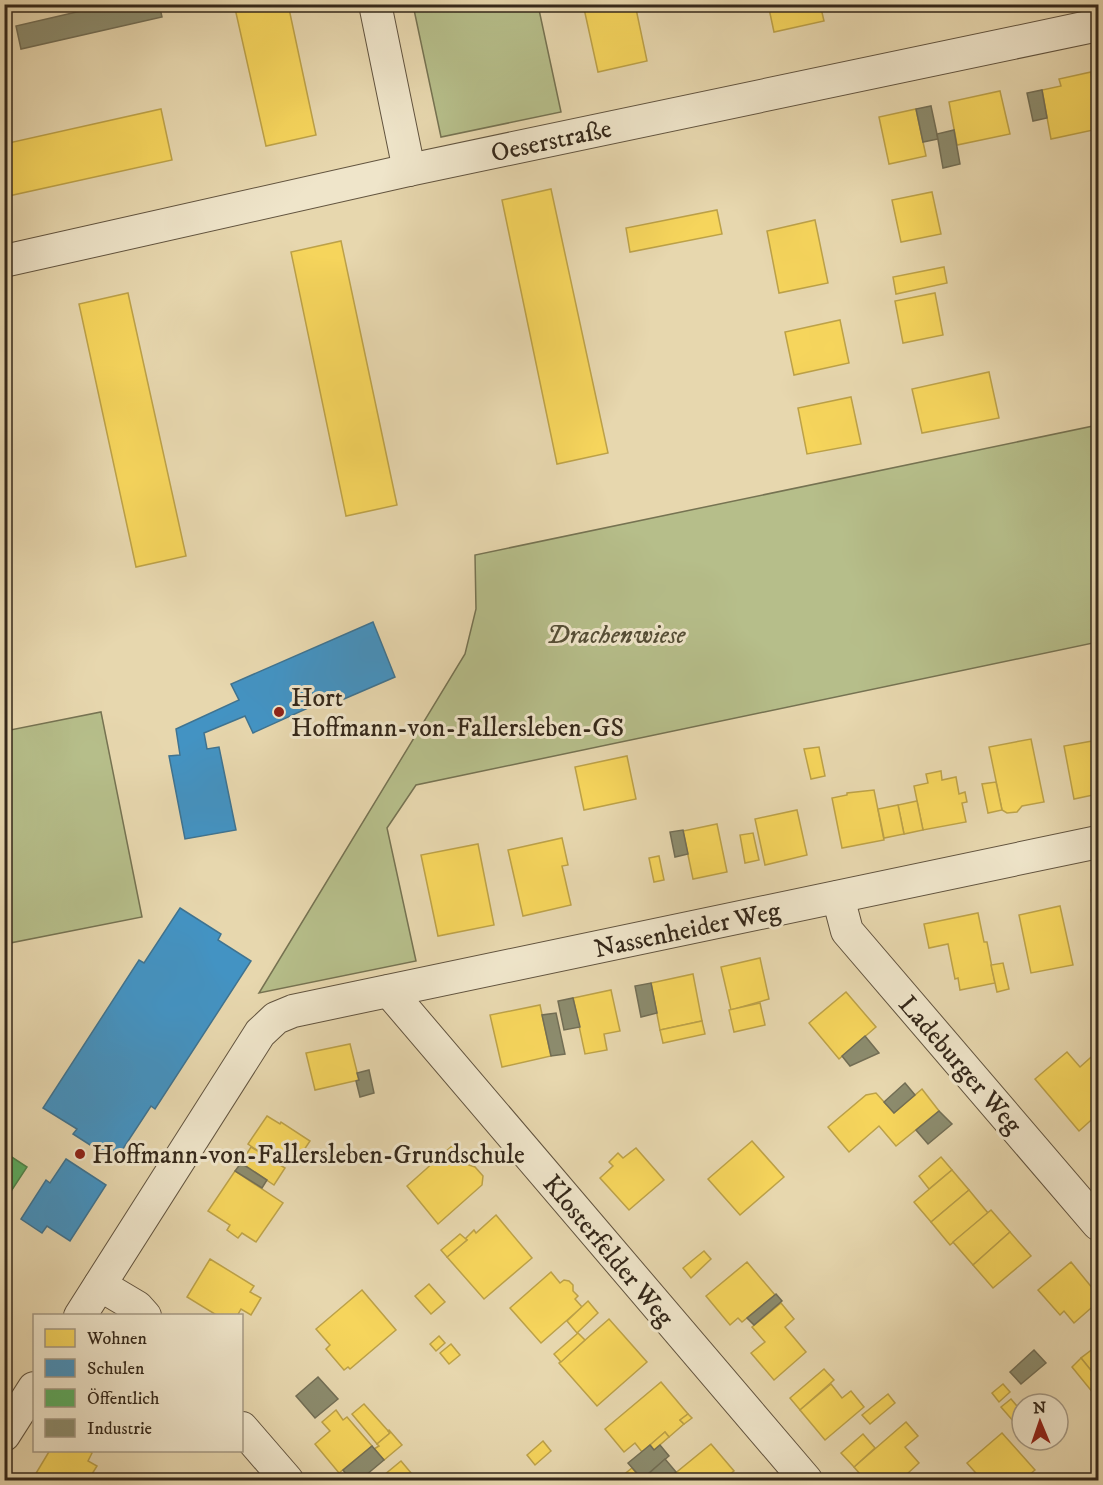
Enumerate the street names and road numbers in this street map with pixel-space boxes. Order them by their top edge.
street label: Oeserstraße [488,113,615,170]
street label: Nassenheider Weg [591,895,784,966]
street label: Ladeburger Weg [891,989,1029,1141]
street label: Klosterfelder Weg [535,1168,681,1334]

